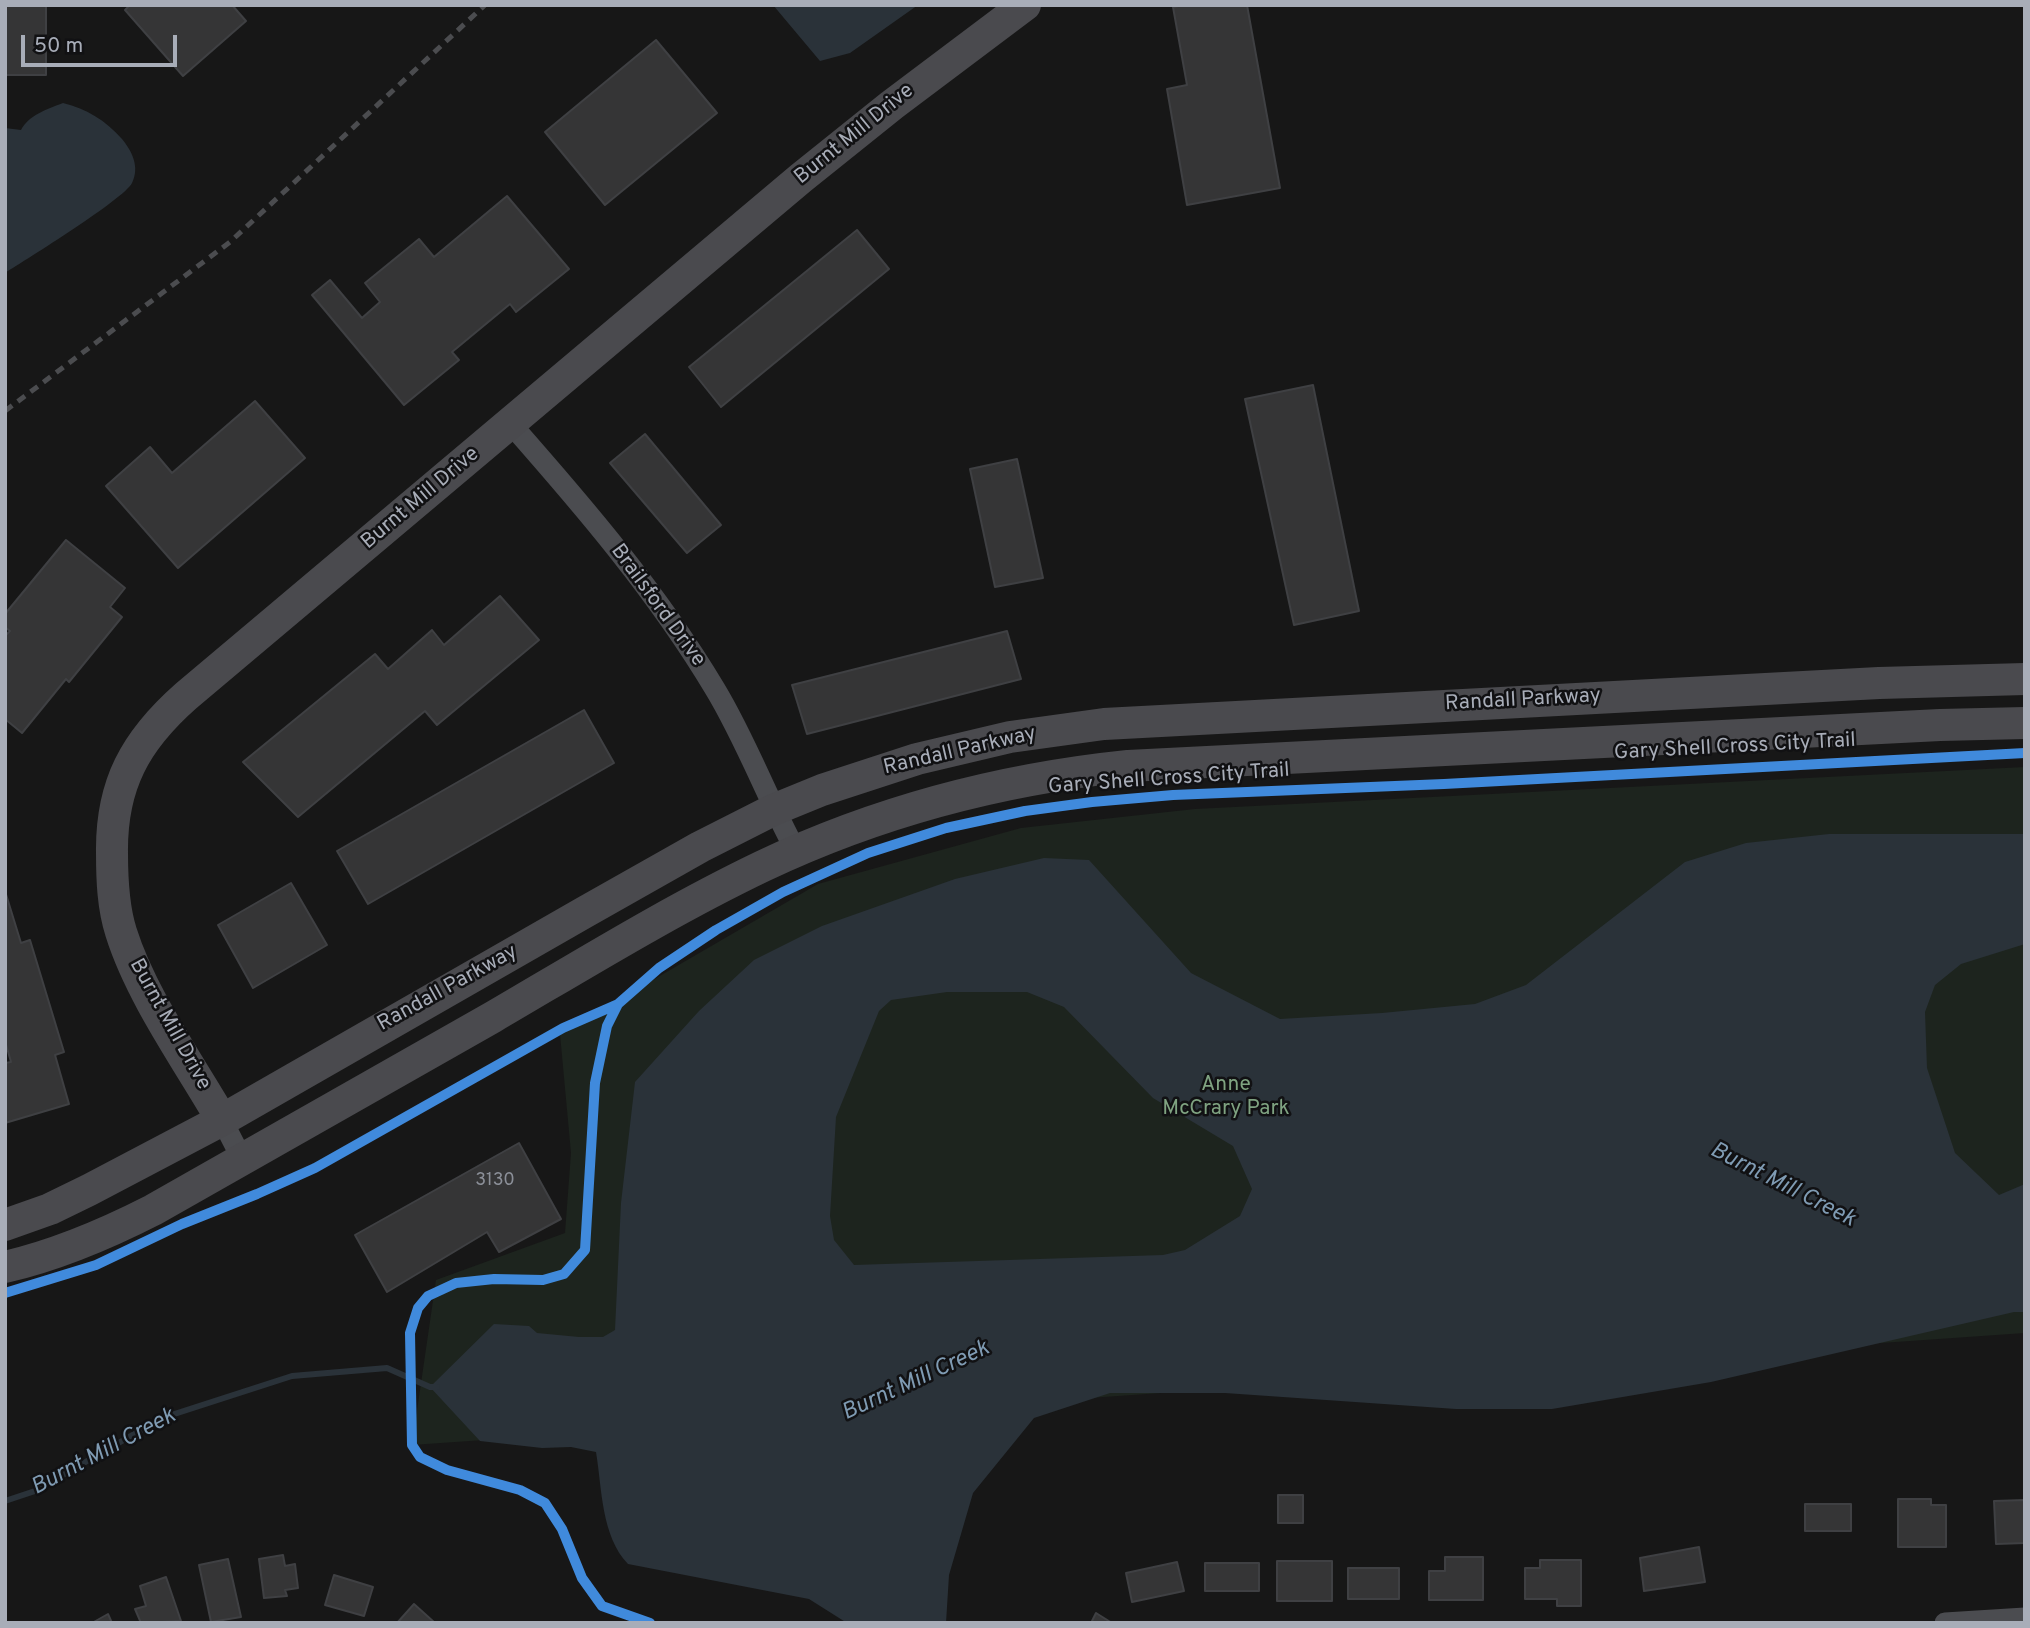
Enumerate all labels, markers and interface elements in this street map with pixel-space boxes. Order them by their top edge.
scale bar [24,21,180,65]
text: 50 m [34,33,83,60]
street label: Burnt Mill Drive [790,79,920,191]
street label: Burnt Mill Drive [357,442,485,556]
street label: Brailsford Drive [604,540,710,672]
street label: Randall Parkway [1444,684,1602,718]
street label: Randall Parkway [881,722,1039,782]
street label: Gary Shell Cross City Trail [1613,729,1857,767]
street label: Gary Shell Cross City Trail [1047,759,1291,801]
street label: Randall Parkway [374,940,522,1038]
street label: Burnt Mill Drive [123,955,215,1095]
park label: Anne McCrary Park [1162,1073,1290,1123]
water label: Burnt Mill Creek [1705,1138,1859,1234]
house number: 3130 [475,1170,515,1192]
water label: Burnt Mill Creek [838,1336,994,1428]
water label: Burnt Mill Creek [27,1403,181,1503]

